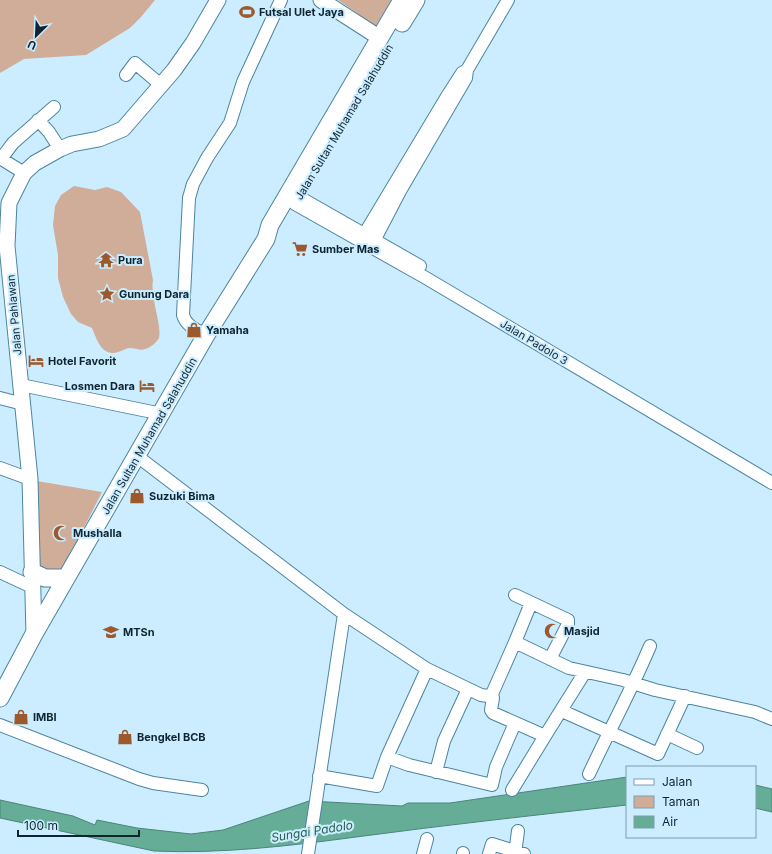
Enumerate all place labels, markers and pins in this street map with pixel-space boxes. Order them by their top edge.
sports icon: Futsal Ulet Jaya [238,3,256,21]
place label: Futsal Ulet Jaya [259,5,344,19]
supermarket icon: Sumber Mas [291,240,309,258]
place label: Sumber Mas [312,242,379,256]
temple icon: Pura [97,251,115,269]
place label: Pura [118,253,143,267]
place icon: Gunung Dara [98,285,116,303]
place label: Gunung Dara [119,287,189,301]
shop icon: Yamaha [185,321,203,339]
place label: Yamaha [206,323,249,337]
hotel icon: Hotel Favorit [27,352,45,370]
place label: Hotel Favorit [48,354,116,368]
hotel icon: Losmen Dara [138,377,156,395]
place label: Losmen Dara [65,379,135,393]
shop icon: Suzuki Bima [128,487,146,505]
place label: Suzuki Bima [149,489,215,503]
mosque icon: Mushalla [52,524,70,542]
place label: Mushalla [73,526,122,540]
mosque icon: Masjid [543,622,561,640]
school or university icon: MTSn [102,623,120,641]
place label: Masjid [564,624,600,638]
place label: MTSn [123,625,155,639]
shop icon: IMBI [12,708,30,726]
place label: IMBI [33,710,57,724]
shop icon: Bengkel BCB [116,728,134,746]
place label: Bengkel BCB [137,730,206,744]

